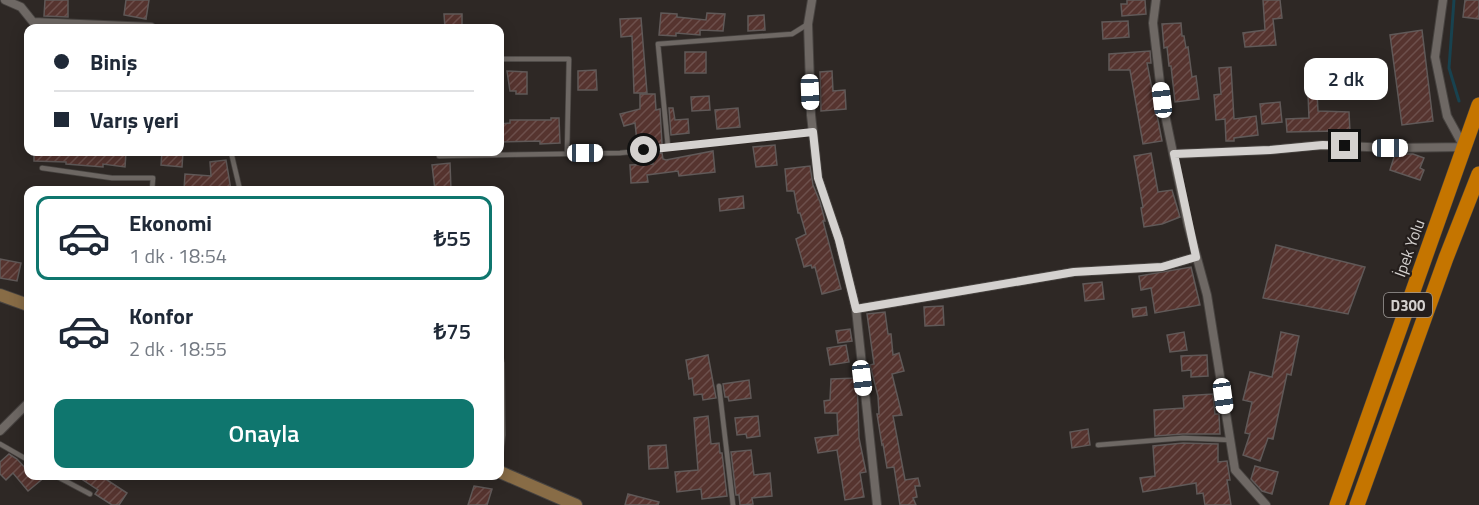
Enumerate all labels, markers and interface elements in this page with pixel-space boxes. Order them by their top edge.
text: Biniş [90,45,137,79]
callout: 2 dk [1303,59,1387,101]
text: 2 dk [1328,63,1364,94]
car [800,74,820,110]
car [1151,81,1173,119]
text: Varış yeri [90,103,179,137]
route end [1331,132,1358,159]
route start [630,136,657,163]
car [1372,139,1408,157]
car [567,144,603,162]
text: Ekonomi [129,206,212,240]
icon: car [57,211,111,265]
street label: İpek Yolu [1388,216,1430,280]
text: ₺55 [434,221,471,255]
text: 1 dk · 18:54 [129,240,227,271]
road number: D300 [1384,293,1432,317]
text: Konfor [129,299,193,333]
icon: car [57,304,111,358]
text: ₺75 [434,314,471,348]
text: 2 dk · 18:55 [129,333,227,364]
car [851,359,873,397]
car [1212,377,1234,415]
button: Onayla [54,399,474,468]

